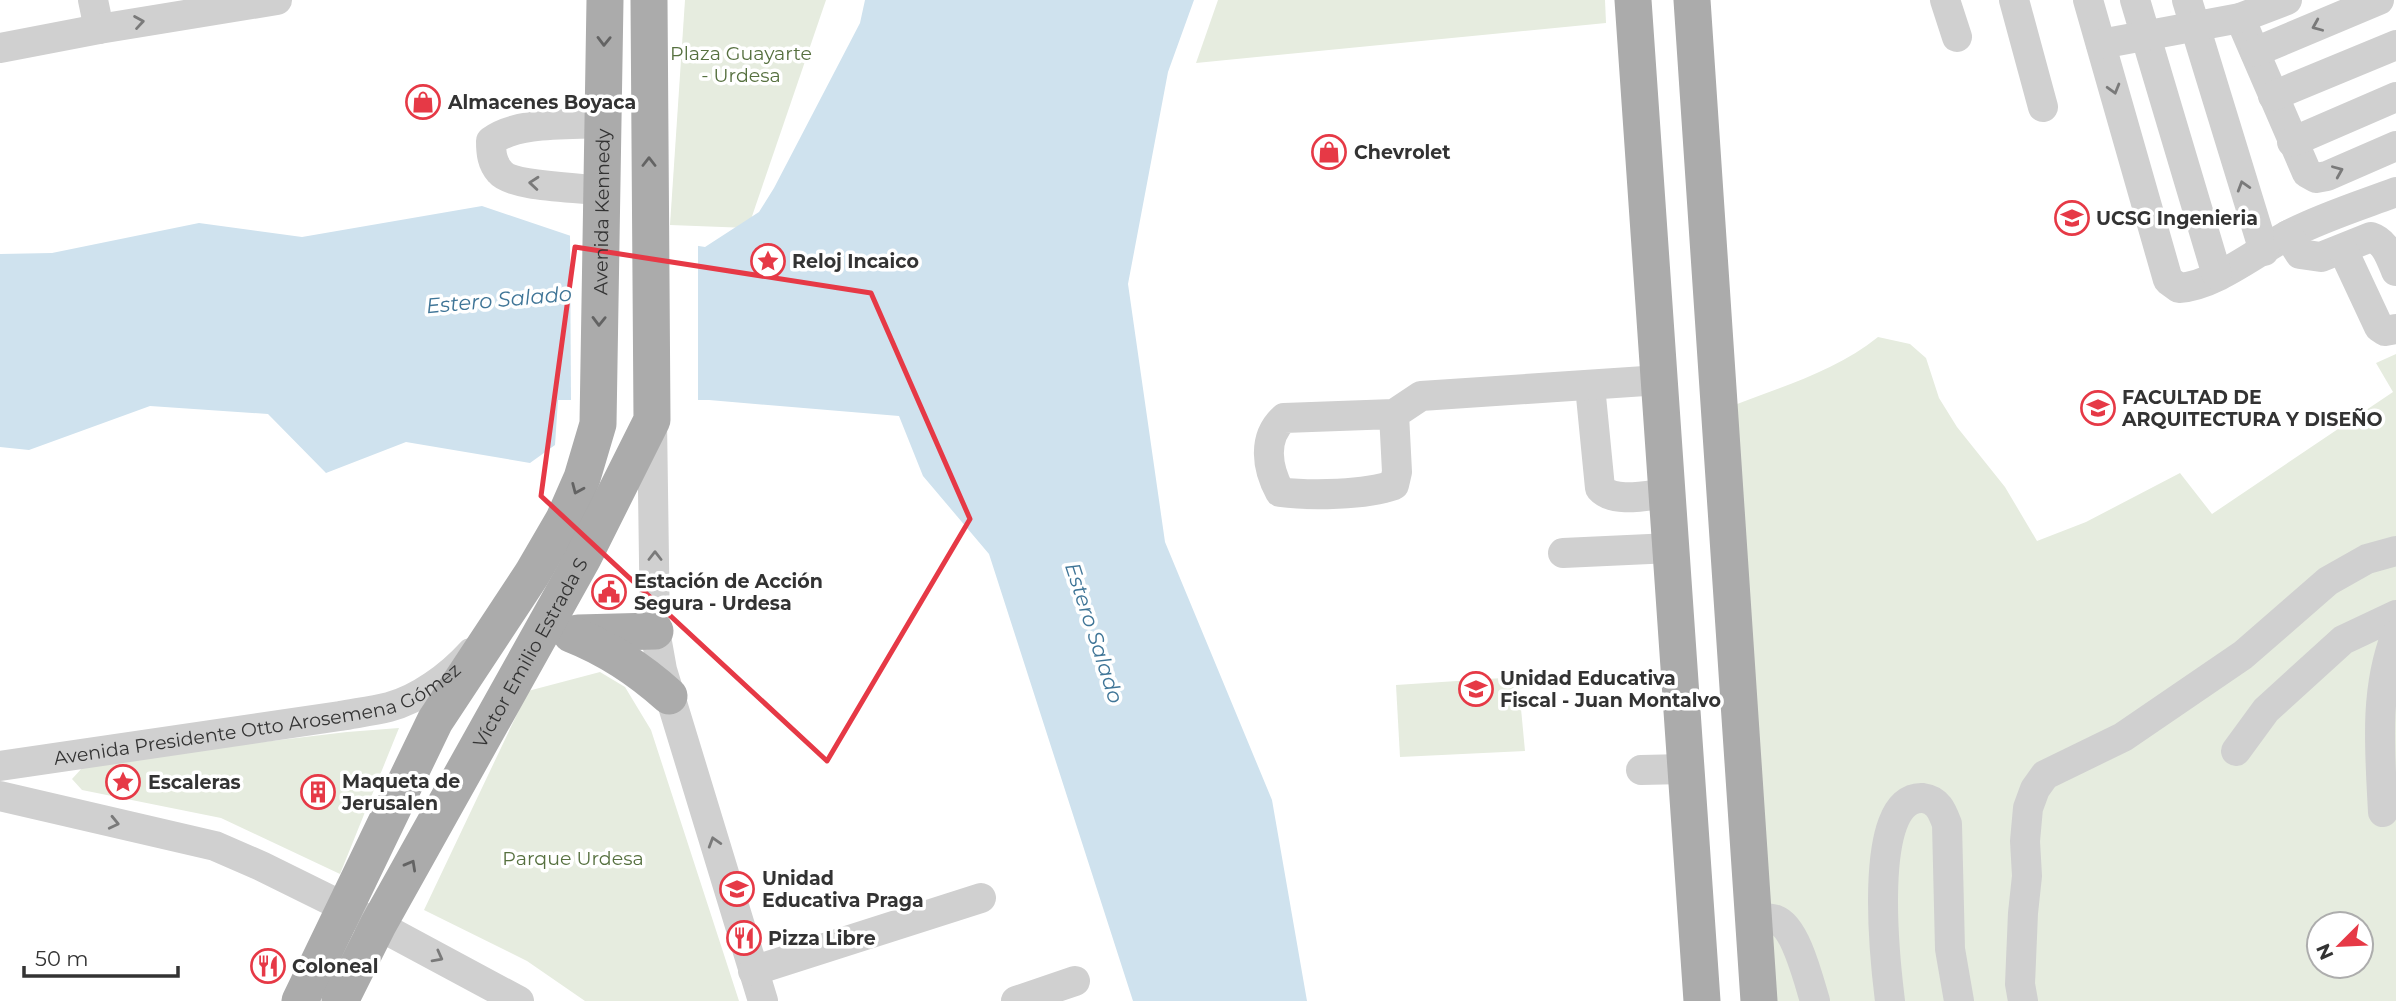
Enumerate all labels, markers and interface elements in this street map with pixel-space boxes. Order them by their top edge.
one-way arrow [133,15,145,30]
one-way arrow [2311,18,2324,32]
one-way arrow [596,37,612,47]
park label: Plaza Guayarte - Urdesa [670,42,812,87]
shop icon: Almacenes Boyaca [404,83,442,121]
one-way arrow [2105,83,2120,95]
place label: Almacenes Boyaca [447,91,636,114]
street label: Avenida Kennedy [589,128,615,295]
shop icon: Chevrolet [1310,133,1348,171]
place label: Chevrolet [1354,141,1451,164]
one-way arrow [641,157,657,167]
one-way arrow [2331,165,2344,179]
one-way arrow [528,176,539,191]
one-way arrow [2237,181,2252,193]
school or university icon: UCSG Ingenieria [2053,199,2091,237]
place label: UCSG Ingenieria [2096,207,2258,230]
place icon: Reloj Incaico [749,242,787,280]
place label: Reloj Incaico [792,250,919,273]
water label: Estero Salado [425,281,573,318]
one-way arrow [591,317,607,327]
place label: FACULTAD DE ARQUITECTURA Y DISEÑO [2121,386,2383,431]
school or university icon: FACULTAD DE ARQUITECTURA Y DISEÑO [2079,389,2117,427]
one-way arrow [571,482,585,494]
one-way arrow [647,550,663,561]
street label: Víctor Emilio Estrada S [468,554,593,752]
water label: Estero Salado [1060,559,1129,706]
place label: Estación de Acción Segura - Urdesa [634,570,823,615]
public building icon: Estación de Acción Segura - Urdesa [590,573,628,611]
street label: Avenida Presidente Otto Arosemena Gómez [52,658,465,770]
place label: Unidad Educativa Fiscal - Juan Montalvo [1500,667,1721,712]
school or university icon: Unidad Educativa Fiscal - Juan Montalvo [1457,670,1495,708]
place icon: Escaleras [104,763,142,801]
place label: Maqueta de Jerusalen [341,770,460,815]
place label: Escaleras [148,771,241,794]
building icon: Maqueta de Jerusalen [299,773,337,811]
one-way arrow [108,814,120,829]
one-way arrow [707,836,722,848]
park label: Parque Urdesa [502,847,644,870]
one-way arrow [403,860,416,872]
place label: Unidad Educativa Praga [762,867,924,912]
school or university icon: Unidad Educativa Praga [718,870,756,908]
north arrow [2305,910,2375,980]
restaurant icon: Pizza Libre [725,919,763,957]
place label: Pizza Libre [768,927,876,950]
scale bar [24,934,178,978]
text: N [2311,940,2339,963]
text: 50 m [35,946,89,971]
restaurant icon: Coloneal [249,947,287,985]
one-way arrow [430,949,443,962]
place label: Coloneal [292,955,378,978]

